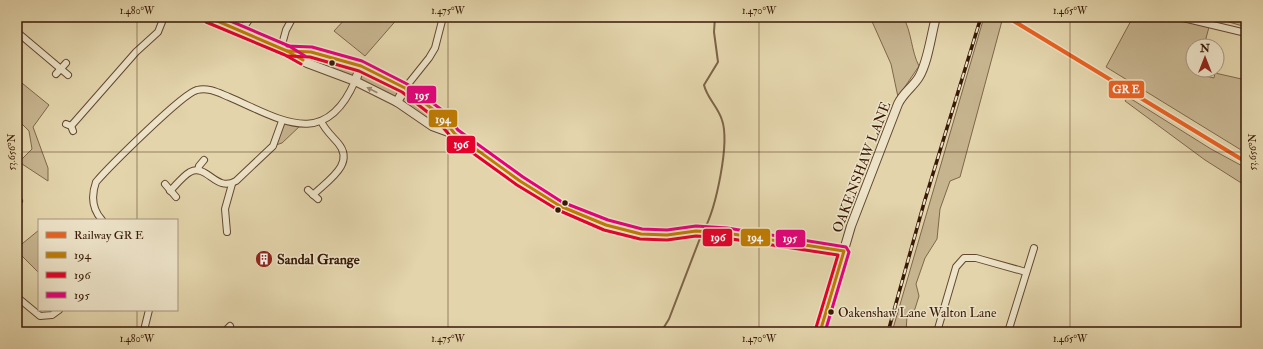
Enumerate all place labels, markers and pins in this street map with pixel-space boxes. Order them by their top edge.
unlabelled marker [327,58,337,68]
unlabelled marker [560,198,570,208]
unlabelled marker [553,205,563,215]
building icon: Sandal Grange [254,249,274,269]
place label: Sandal Grange [277,251,360,269]
place label: Oakenshaw Lane Walton Lane [838,305,997,321]
marker: Oakenshaw Lane Walton Lane [826,307,836,317]

